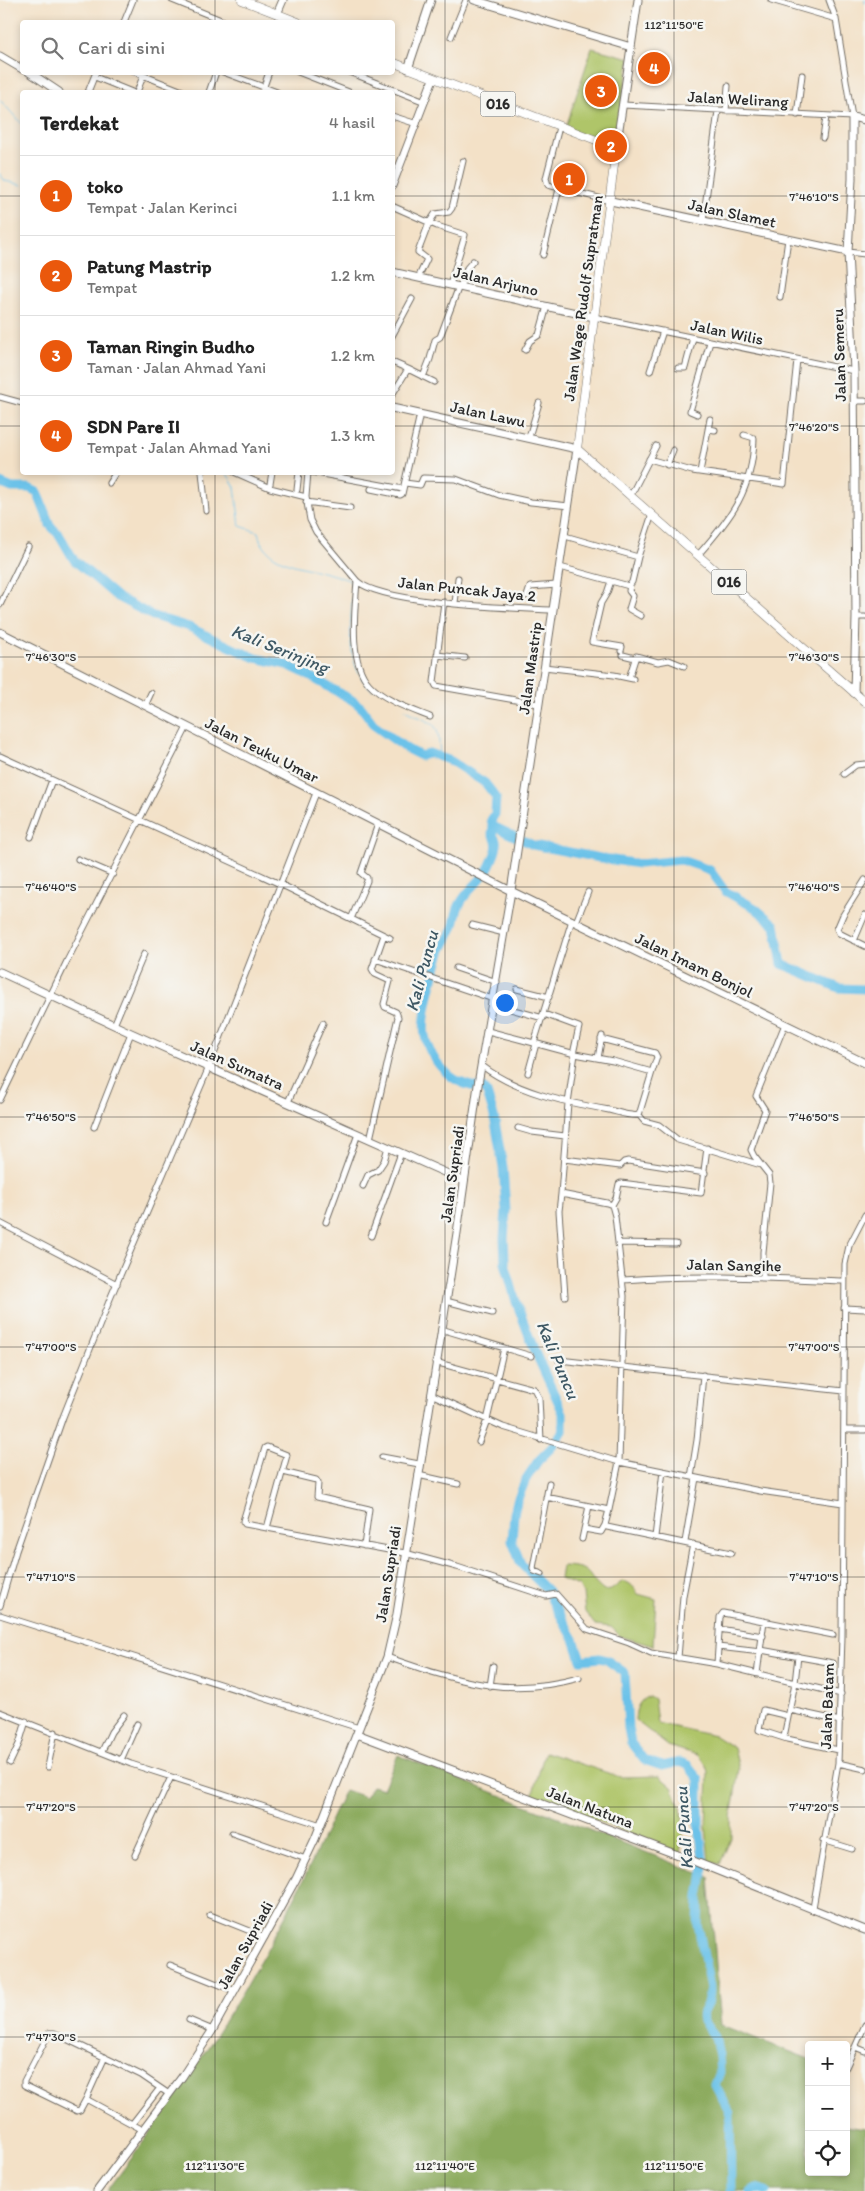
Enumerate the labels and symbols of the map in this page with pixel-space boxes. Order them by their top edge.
text: 112°11'50"E [644,18,704,32]
pin: 4 [638,49,670,87]
pin: 3 [585,72,617,110]
street label: Jalan Welirang [687,87,790,111]
road number: 016 [480,92,516,116]
pin: 2 [595,127,627,165]
pin: 1 [553,160,585,198]
text: 7°46'10"S [789,190,839,204]
street label: Jalan Wage Rudolf Supratman [559,193,607,402]
street label: Jalan Slamet [686,194,778,232]
street label: Jalan Arjuno [452,262,540,300]
street label: Jalan Semeru [828,308,850,402]
street label: Jalan Wilis [689,315,765,349]
street label: Jalan Lawu [449,397,528,431]
text: 7°46'20"S [789,420,839,434]
road number: 016 [712,570,746,594]
street label: Jalan Puncak Jaya 2 [397,572,538,606]
water label: Kali Serinjing [228,620,334,680]
street label: Jalan Mastrip [514,620,546,716]
text: 7°46'30"S [26,650,76,664]
text: 7°46'30"S [789,650,839,664]
street label: Jalan Teuku Umar [202,713,322,787]
text: 7°46'40"S [25,880,77,894]
text: 7°46'40"S [788,880,840,894]
water label: Kali Puncu [401,927,444,1014]
street label: Jalan Imam Bonjol [632,928,756,1002]
your location [492,990,518,1016]
street label: Jalan Sumatra [188,1036,287,1094]
text: 7°46'50"S [26,1110,76,1124]
text: 7°46'50"S [789,1110,839,1124]
street label: Jalan Supriadi [436,1124,468,1224]
street label: Jalan Sangihe [686,1255,782,1275]
water label: Kali Puncu [532,1318,585,1403]
text: 7°47'00"S [26,1340,77,1354]
text: 7°47'00"S [789,1340,840,1354]
street label: Jalan Supriadi [371,1524,405,1624]
text: 7°47'10"S [27,1570,76,1584]
text: 7°47'10"S [790,1570,839,1584]
street label: Jalan Batam [816,1662,838,1750]
street label: Jalan Natuna [544,1782,636,1832]
water label: Kali Puncu [670,1785,698,1870]
text: 7°47'20"S [26,1800,76,1814]
text: 7°47'20"S [789,1800,839,1814]
street label: Jalan Supriadi [213,1898,277,1992]
text: 7°47'30"S [26,2030,76,2044]
text: 112°11'30"E [185,2159,245,2173]
text: 112°11'40"E [415,2159,475,2173]
text: 112°11'50"E [644,2159,704,2173]

